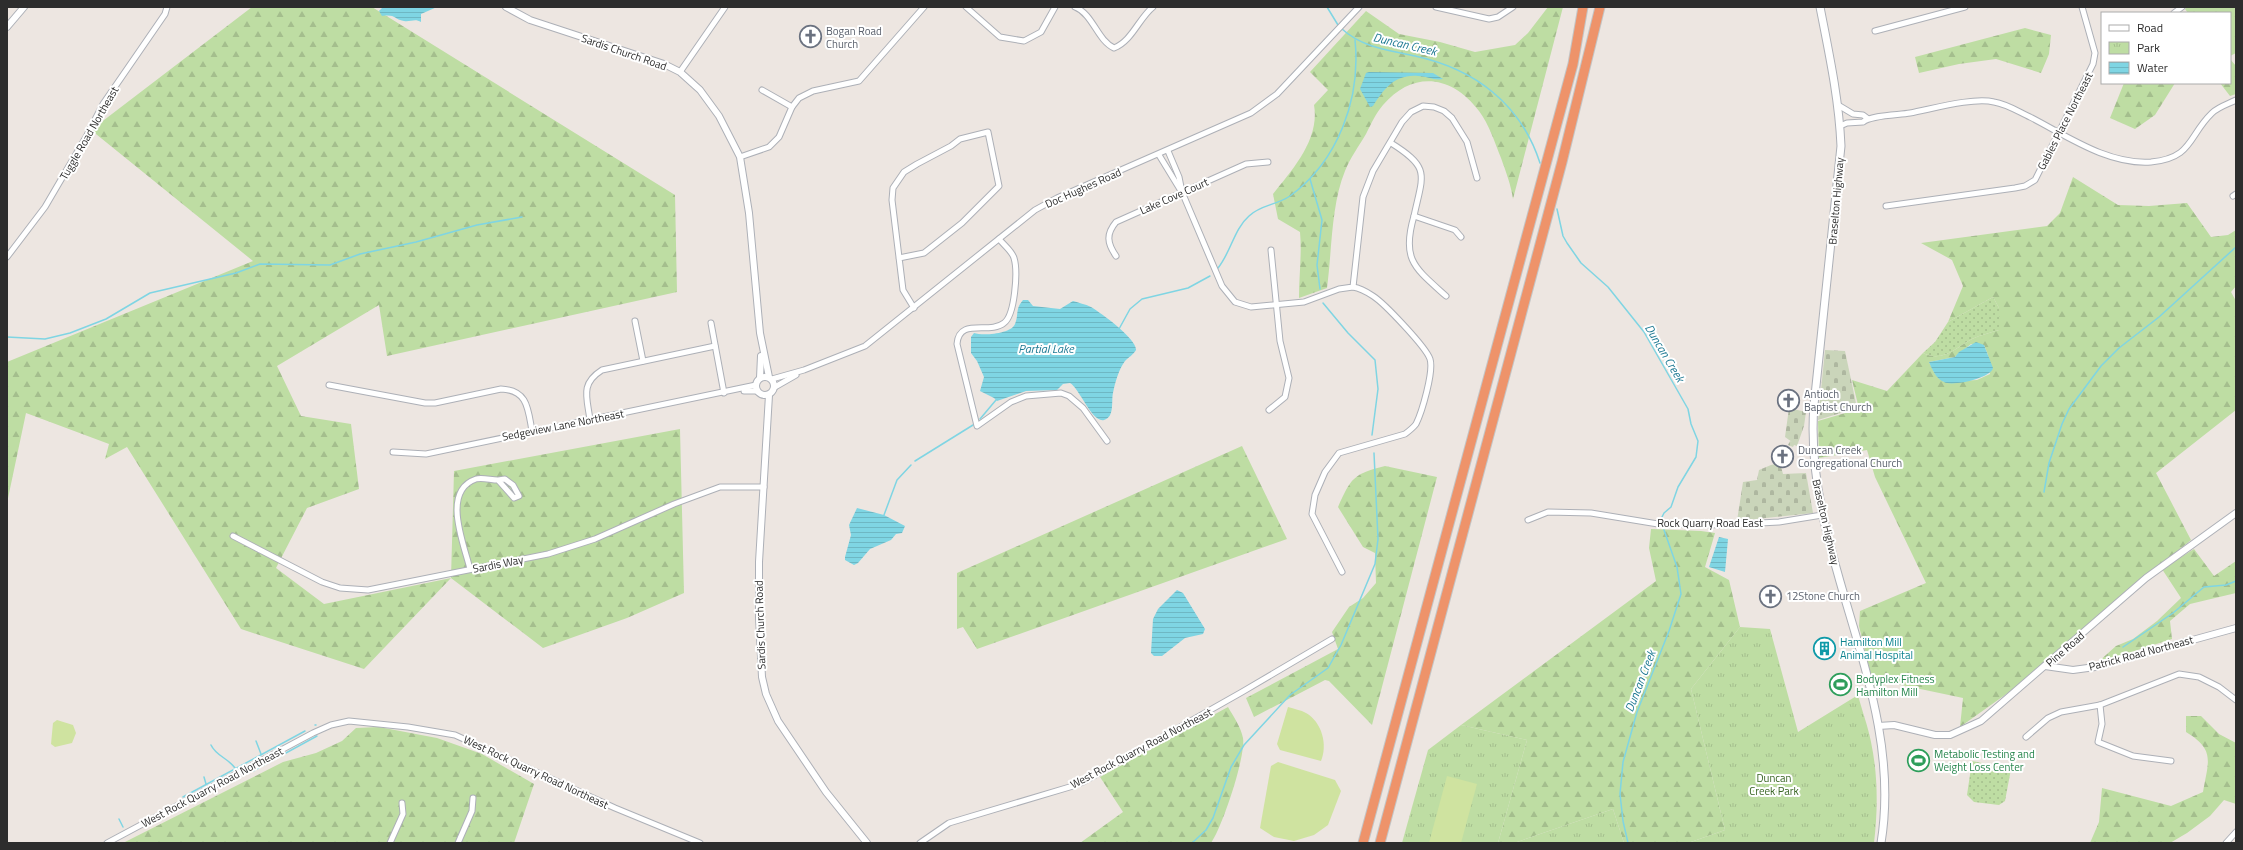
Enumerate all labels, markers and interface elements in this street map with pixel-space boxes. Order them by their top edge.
legend [2101,12,2231,84]
text: Road [2137,18,2163,37]
place label: Bogan Road Church [826,23,882,52]
church icon: Bogan Road Church [797,24,823,50]
water label: Duncan Creek [1371,27,1440,61]
street label: Sardis Church Road [579,30,669,74]
text: Park [2137,38,2160,57]
text: Water [2137,58,2168,77]
street label: Gables Place Northeast [2033,69,2097,173]
street label: Tuggle Road Northeast [56,83,122,183]
street label: Braselton Highway [1824,156,1848,245]
street label: Doc Hughes Road [1042,164,1124,212]
street label: Lake Cove Court [1137,174,1211,218]
water label: Duncan Creek [1640,320,1691,387]
water label: Partial Lake [1018,339,1075,358]
place label: Antioch Baptist Church [1804,386,1872,415]
church icon: Antioch Baptist Church [1775,387,1801,413]
street label: Sedgeview Lane Northeast [501,405,625,445]
place label: Duncan Creek Congregational Church [1798,442,1902,471]
church icon: Duncan Creek Congregational Church [1770,443,1796,469]
street label: Braselton Highway [1808,477,1844,567]
street label: Rock Quarry Road East [1657,515,1763,531]
street label: Sardis Way [471,551,525,577]
street label: Sardis Church Road [750,580,770,670]
church icon: 12Stone Church [1757,583,1783,609]
place label: 12Stone Church [1786,588,1860,604]
street label: Pine Road [2042,628,2088,670]
street label: Patrick Road Northeast [2087,631,2195,675]
place label: Hamilton Mill Animal Hospital [1840,634,1913,663]
building icon: Hamilton Mill Animal Hospital [1811,635,1837,661]
water label: Duncan Creek [1620,646,1661,715]
place label: Bodyplex Fitness Hamilton Mill [1856,671,1935,700]
sports icon: Bodyplex Fitness Hamilton Mill [1827,672,1853,698]
street label: West Rock Quarry Road Northeast [1067,704,1215,792]
street label: West Rock Quarry Road Northeast [461,731,611,813]
street label: West Rock Quarry Road Northeast [138,743,286,831]
place label: Metabolic Testing and Weight Loss Center [1934,746,2035,775]
sports icon: Metabolic Testing and Weight Loss Center [1905,747,1931,773]
park label: Duncan Creek Park [1749,770,1799,799]

